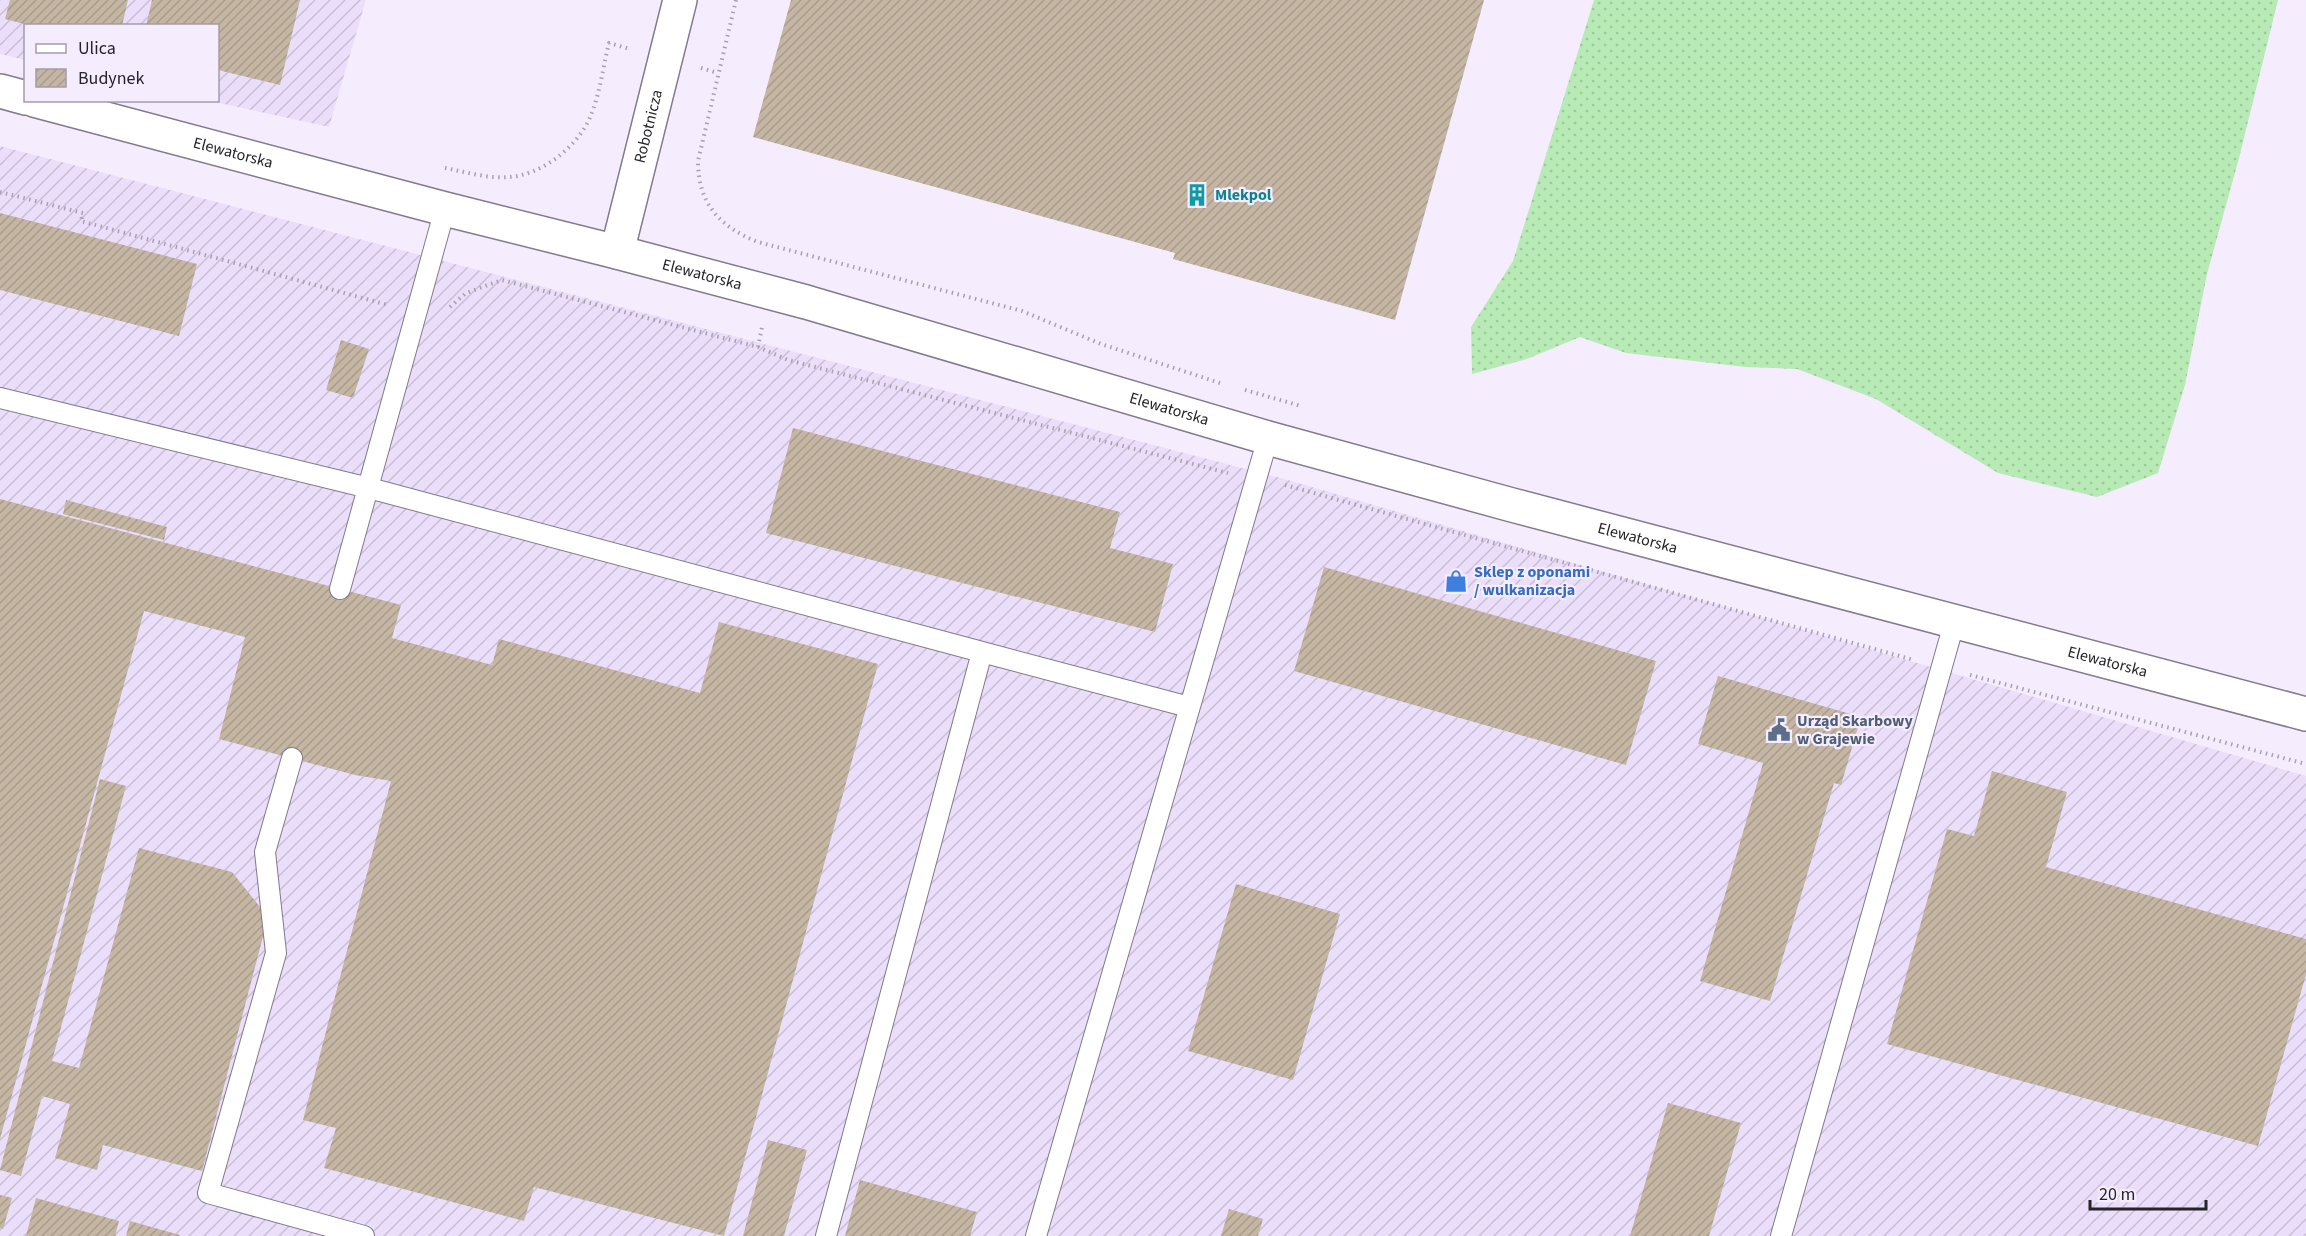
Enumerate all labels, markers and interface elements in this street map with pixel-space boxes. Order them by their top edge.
legend [24,24,219,102]
text: Ulica [78,36,116,61]
text: Budynek [78,66,145,91]
street label: Robotnicza [629,87,668,165]
street label: Elewatorska [191,132,275,174]
building icon: Mlekpol [1184,182,1210,208]
place label: Mlekpol [1215,184,1272,206]
street label: Elewatorska [660,253,744,296]
street label: Elewatorska [1127,387,1211,431]
street label: Elewatorska [1595,517,1680,559]
place label: Sklep z oponami / wulkanizacja [1474,561,1590,601]
shop icon: Sklep z oponami / wulkanizacja [1443,568,1469,594]
street label: Elewatorska [2065,641,2150,683]
place label: Urząd Skarbowy w Grajewie [1797,710,1913,750]
public building icon: Urząd Skarbowy w Grajewie [1766,717,1792,743]
scale bar [2090,1173,2206,1211]
text: 20 m [2099,1182,2135,1207]

